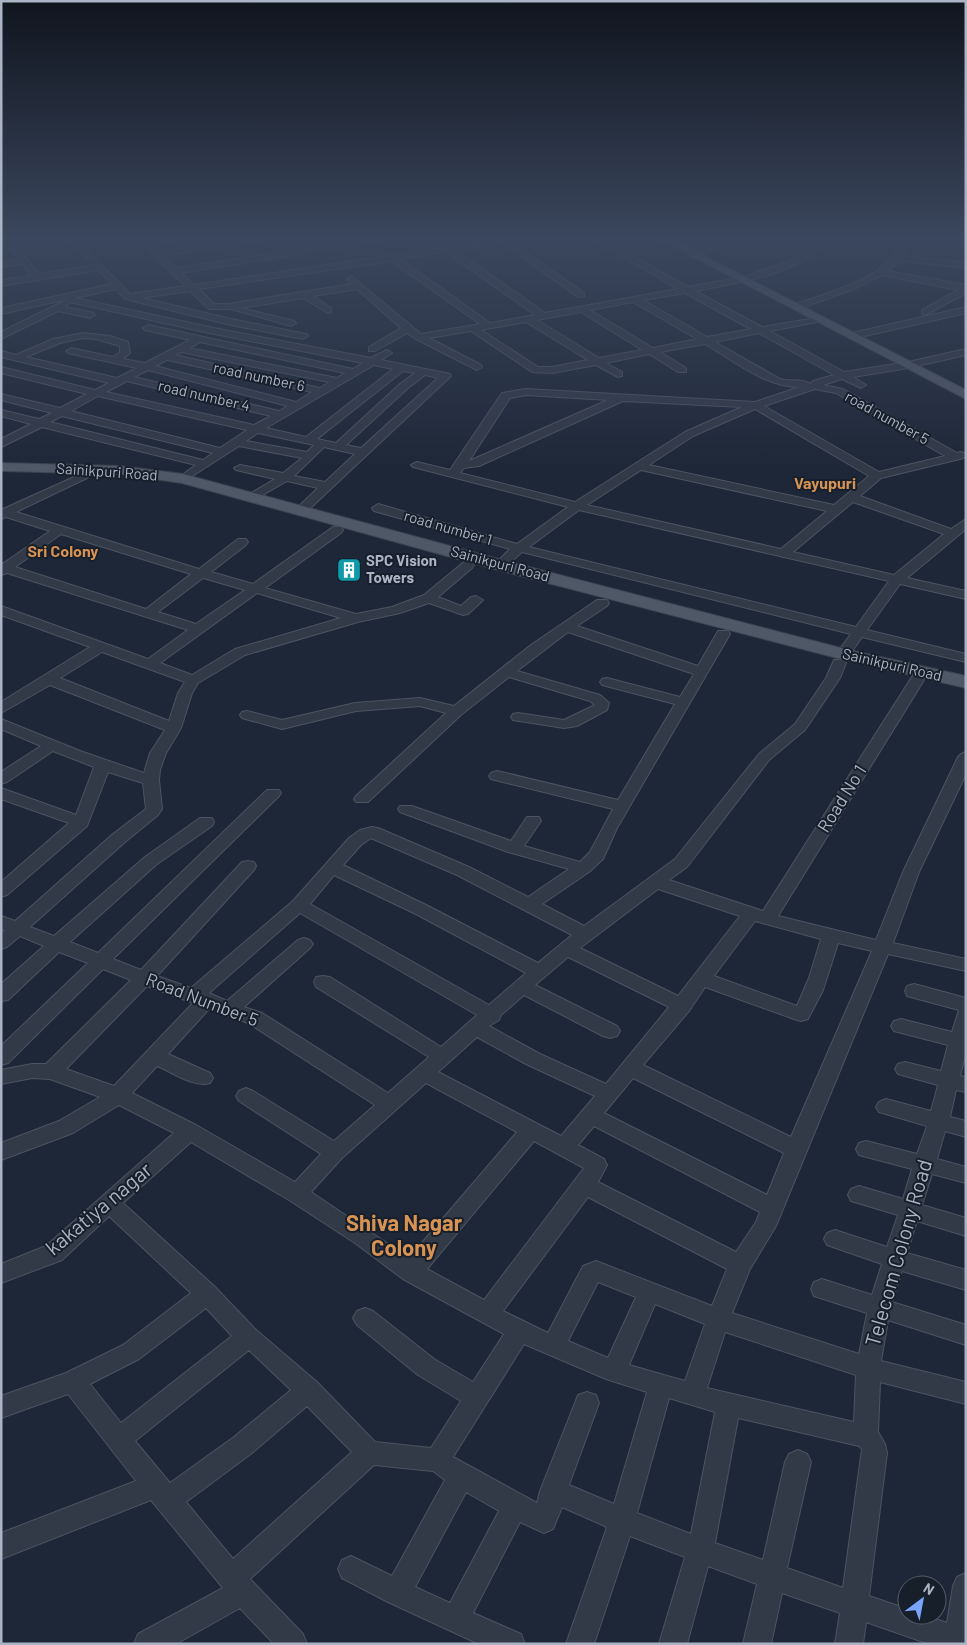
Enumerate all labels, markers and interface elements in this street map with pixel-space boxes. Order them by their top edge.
street label: road number 6 [212,358,307,395]
street label: road number 4 [157,376,252,414]
street label: road number 5 [842,387,933,448]
street label: Sainikpuri Road [56,458,158,484]
district label: Vayupuri [794,473,856,492]
street label: road number 1 [402,506,494,548]
district label: Sri Colony [28,541,98,560]
street label: Sainikpuri Road [449,541,552,585]
place label: SPC Vision Towers [366,551,437,586]
building icon: SPC Vision Towers [336,557,362,583]
street label: Sainikpuri Road [841,644,944,684]
street label: Road No 1 [812,761,870,836]
street label: Road Number 5 [143,968,262,1031]
street label: kakatiya nagar [40,1156,157,1260]
street label: Telecom Colony Road [859,1156,936,1349]
district label: Shiva Nagar Colony [346,1209,463,1260]
north arrow [897,1575,947,1625]
text: N [921,1579,938,1598]

